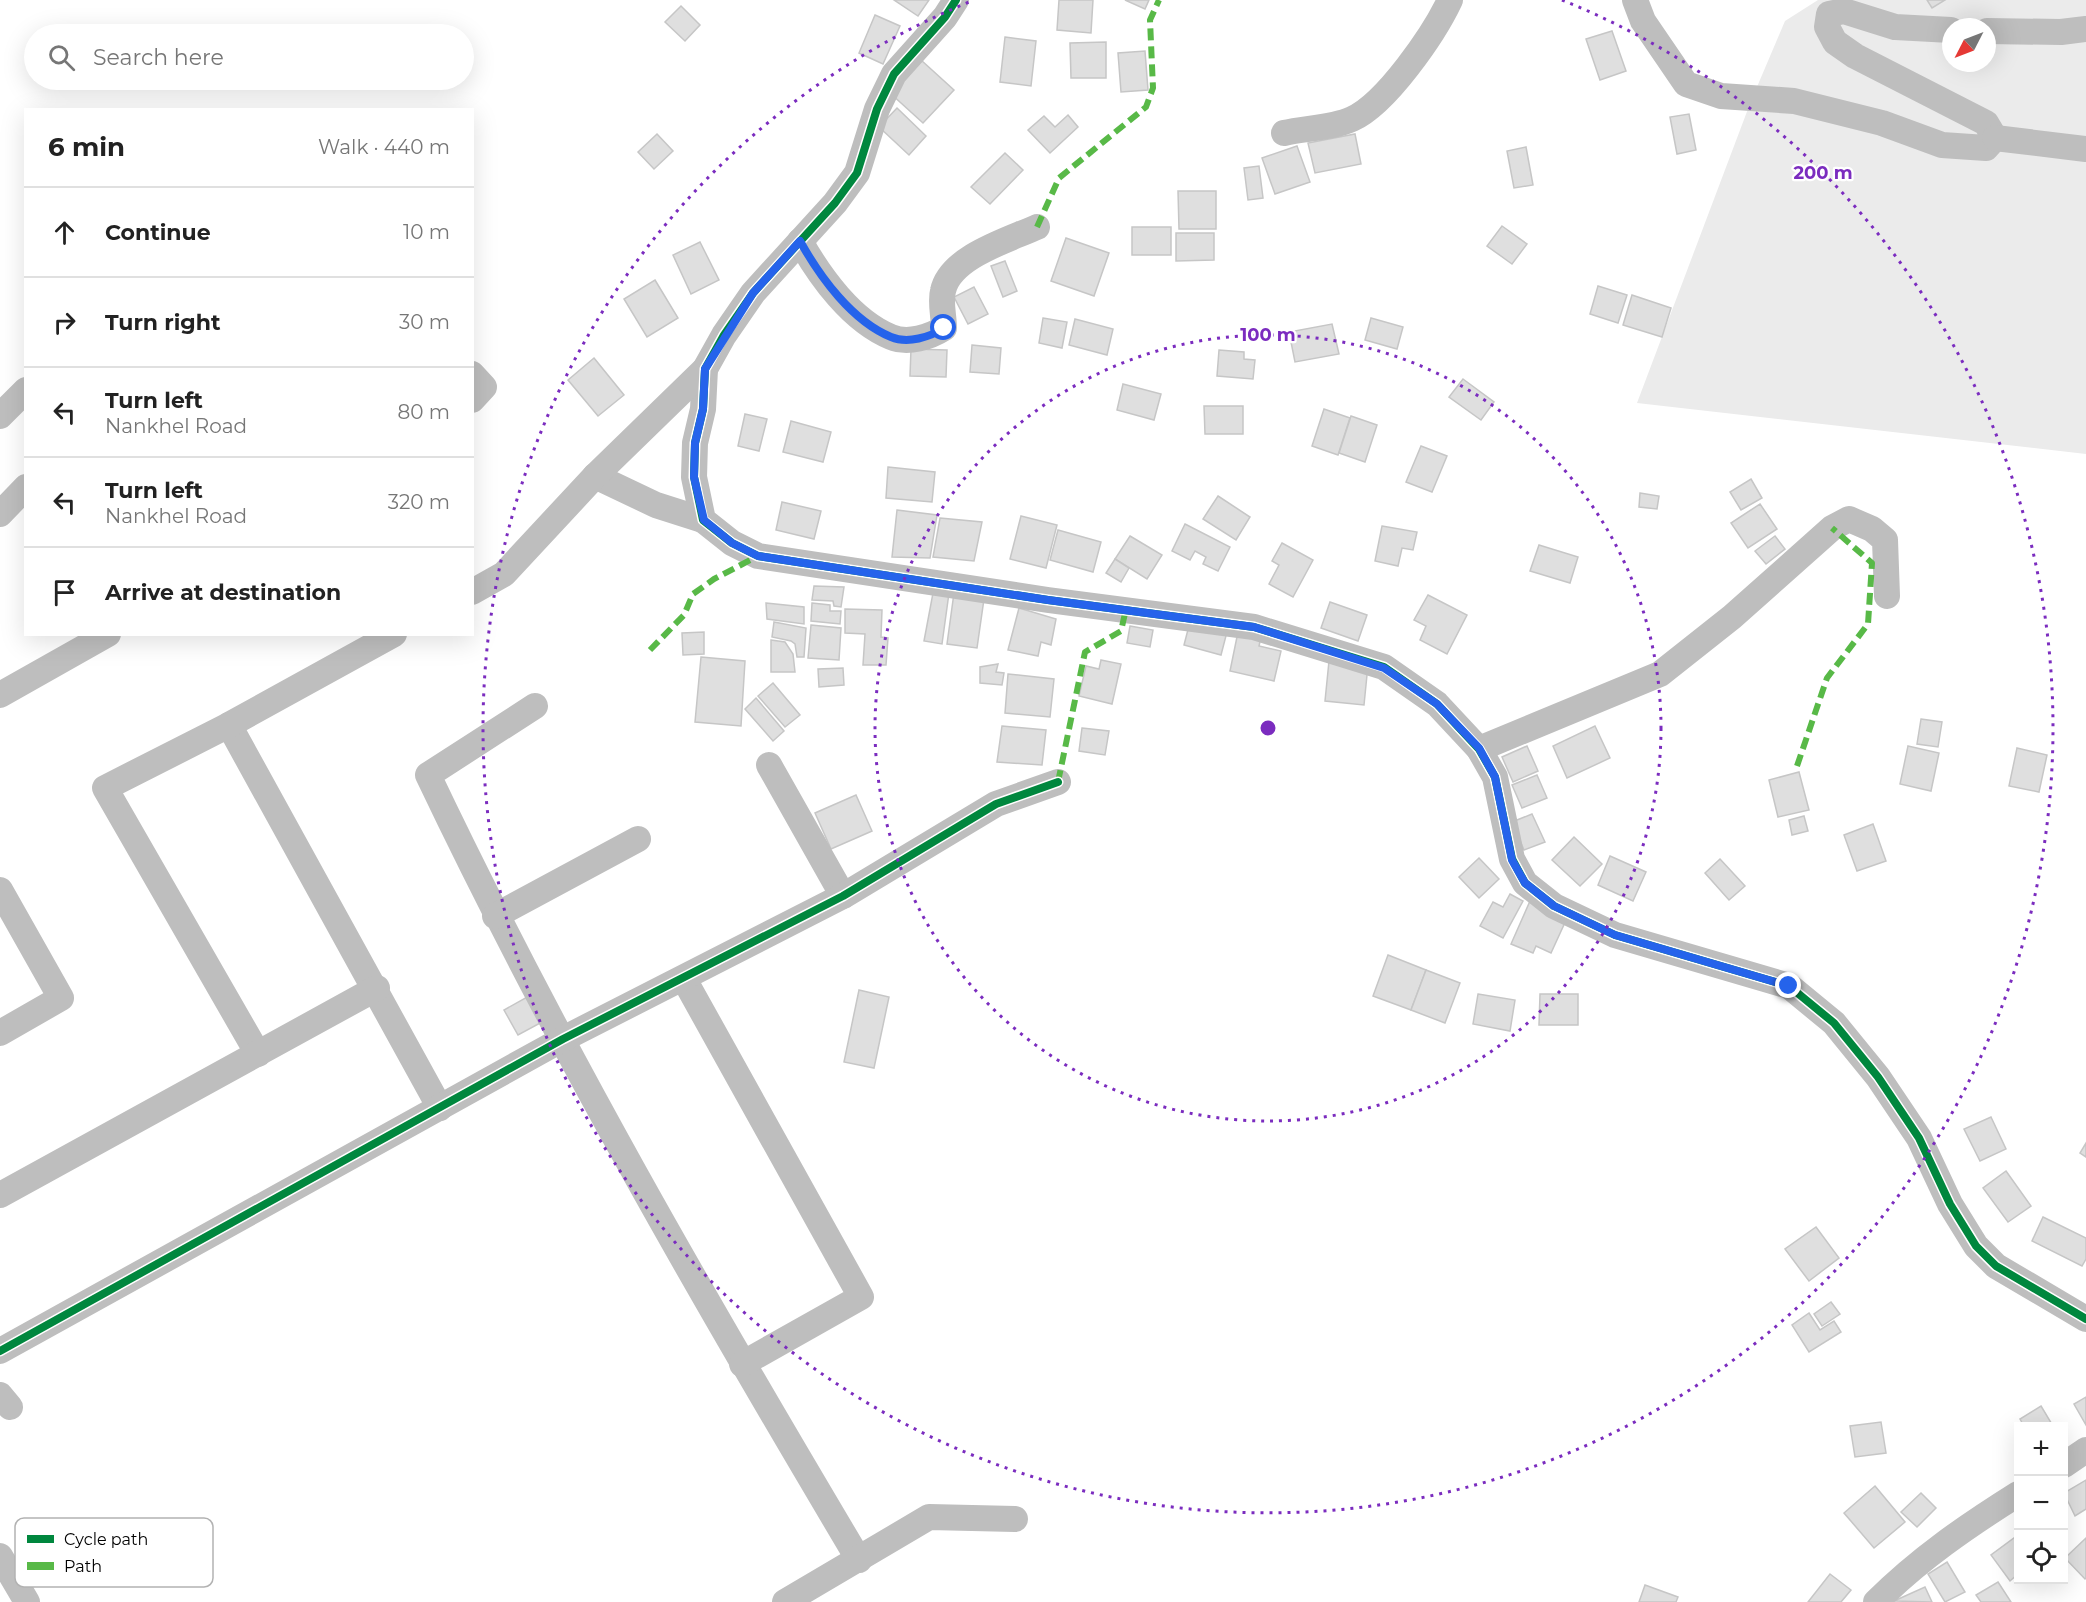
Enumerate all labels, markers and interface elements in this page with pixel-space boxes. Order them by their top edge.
north arrow [1942,18,1996,72]
search box [24,24,474,90]
icon: search [45,41,78,74]
text: Search here [93,44,224,71]
text: 6 min [48,131,125,163]
text: Walk · 440 m [318,135,450,159]
text: 200 m [1793,162,1853,184]
icon: ahead [48,216,81,249]
text: Continue [105,219,211,246]
text: 10 m [403,220,450,244]
icon: right [48,306,81,339]
text: Turn right [105,309,220,336]
text: 30 m [399,310,450,334]
route start [930,314,956,340]
text: 100 m [1240,324,1296,346]
text: Turn left [105,387,203,414]
icon: left [48,396,81,429]
text: 80 m [398,400,450,424]
text: Nankhel Road [105,414,247,438]
text: Turn left [105,477,203,504]
icon: left [48,486,81,519]
text: 320 m [388,490,450,514]
text: Nankhel Road [105,504,247,528]
icon: arrive [48,576,81,609]
text: Arrive at destination [105,579,341,606]
centre of rings [1258,718,1278,738]
route end [1775,972,1801,998]
map controls [2014,1422,2068,1584]
button: + [2014,1422,2068,1476]
button: − [2014,1476,2068,1530]
legend [15,1518,213,1587]
text: Cycle path [64,1530,148,1549]
button: locate [2014,1530,2068,1584]
text: Path [64,1557,102,1576]

